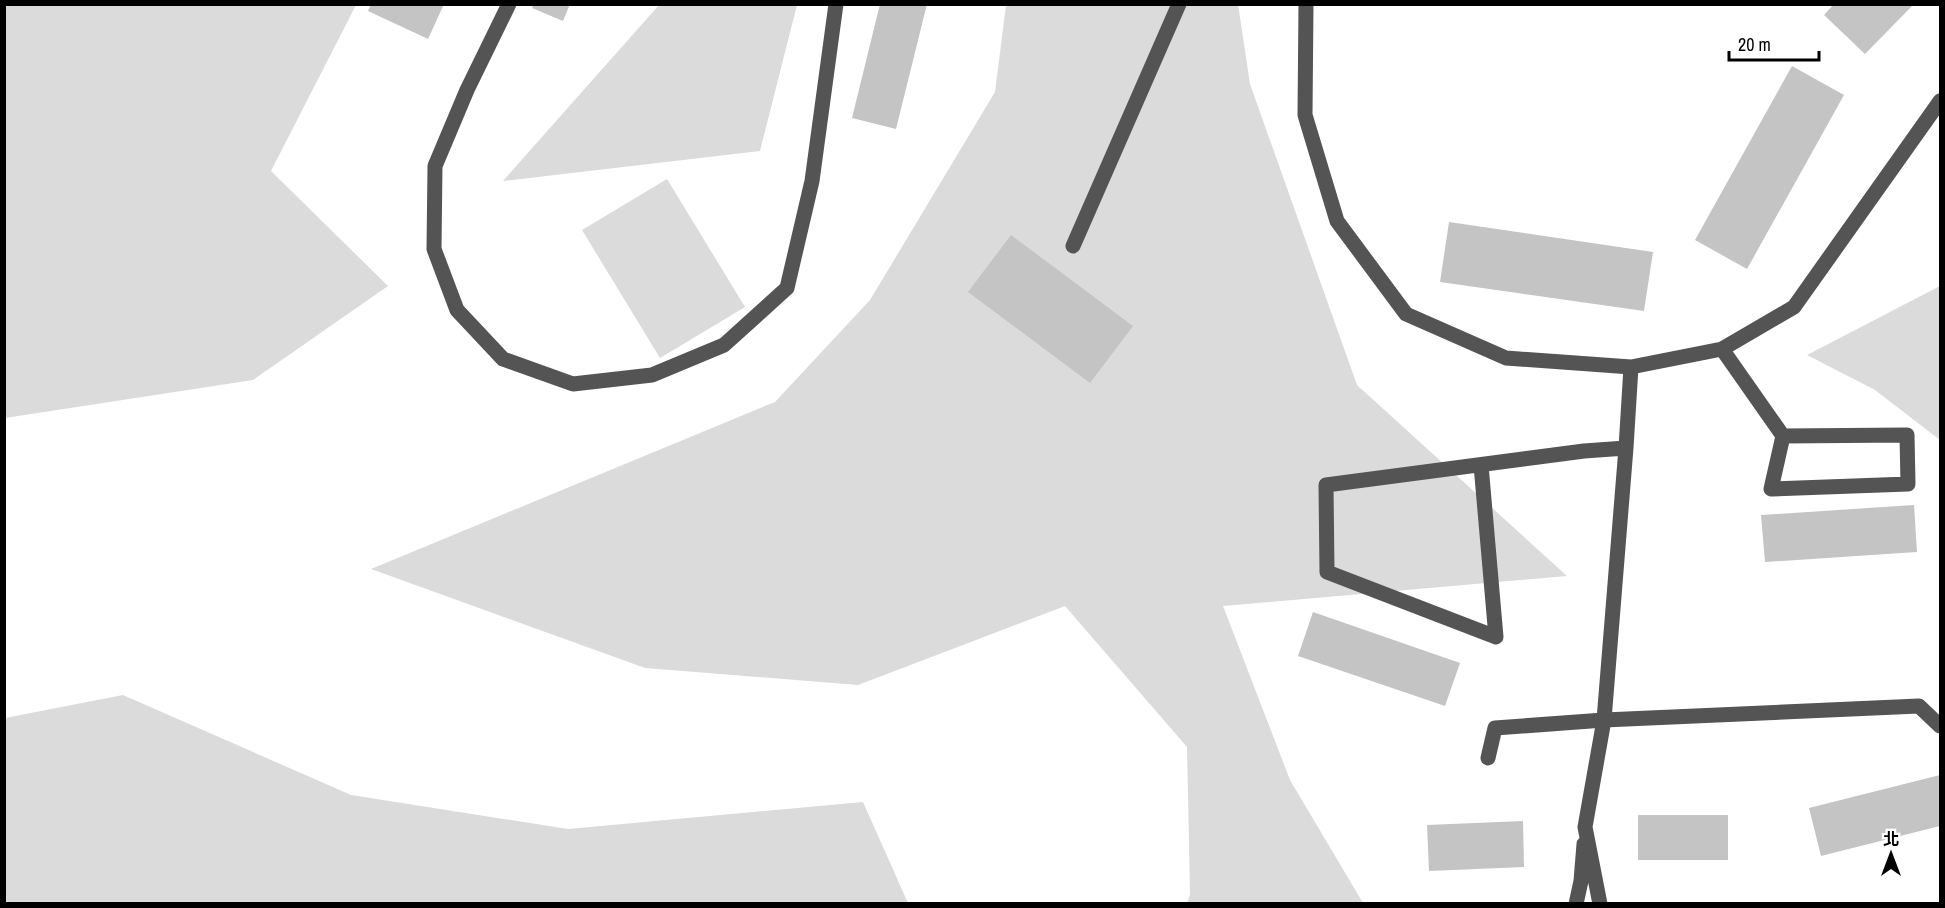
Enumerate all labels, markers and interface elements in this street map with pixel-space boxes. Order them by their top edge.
scale bar [1729,24,1819,62]
text: 20 m [1738,32,1771,57]
north arrow [1861,824,1921,884]
text: 北 [1883,828,1899,850]

